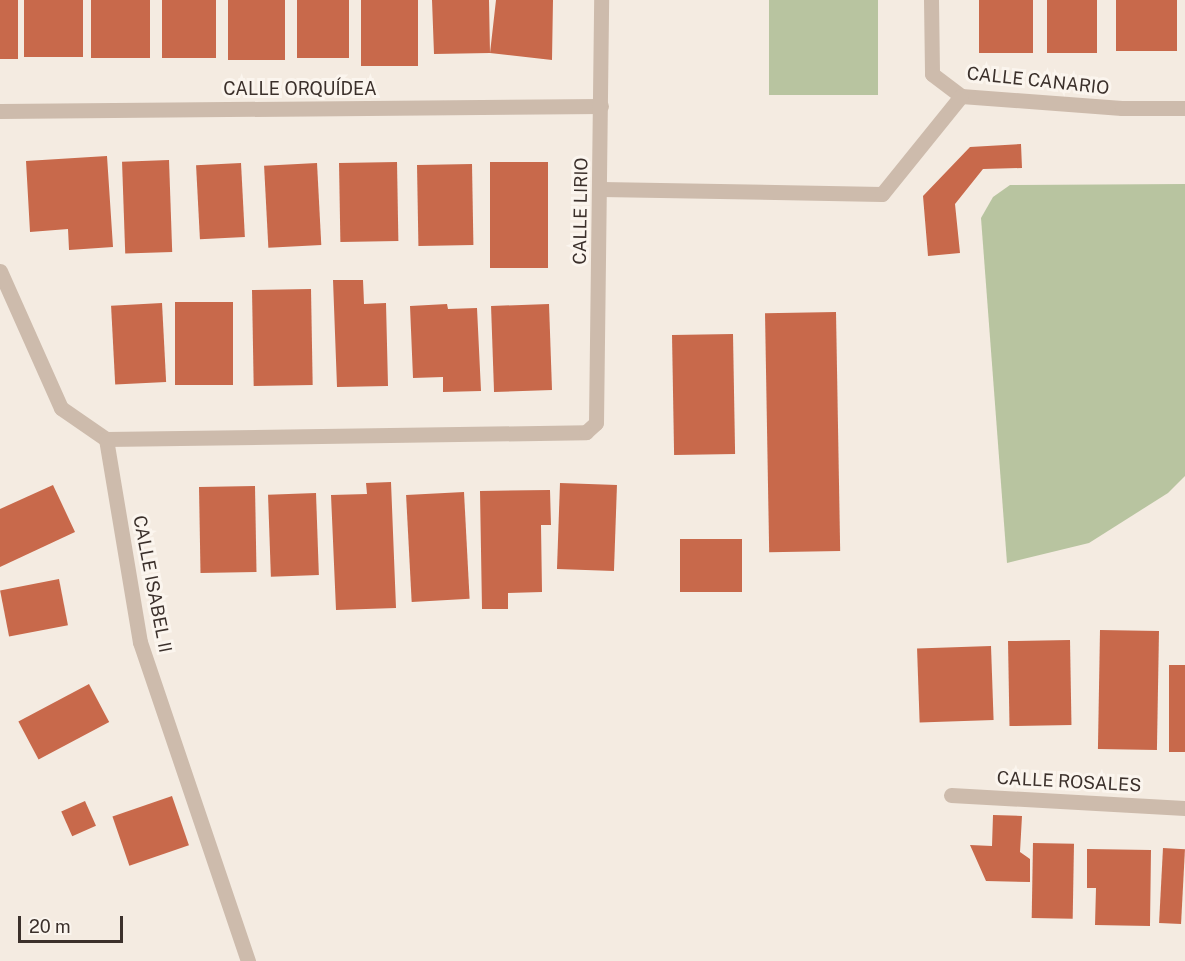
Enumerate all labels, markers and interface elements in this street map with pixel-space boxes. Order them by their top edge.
street label: CALLE CANARIO [966,63,1110,99]
street label: CALLE ORQUÍDEA [223,78,377,100]
street label: CALLE LIRIO [569,157,593,265]
street label: CALLE ISABEL II [128,514,176,654]
street label: CALLE ROSALES [996,767,1142,797]
scale bar [21,904,126,942]
text: 20 m [29,916,71,937]

